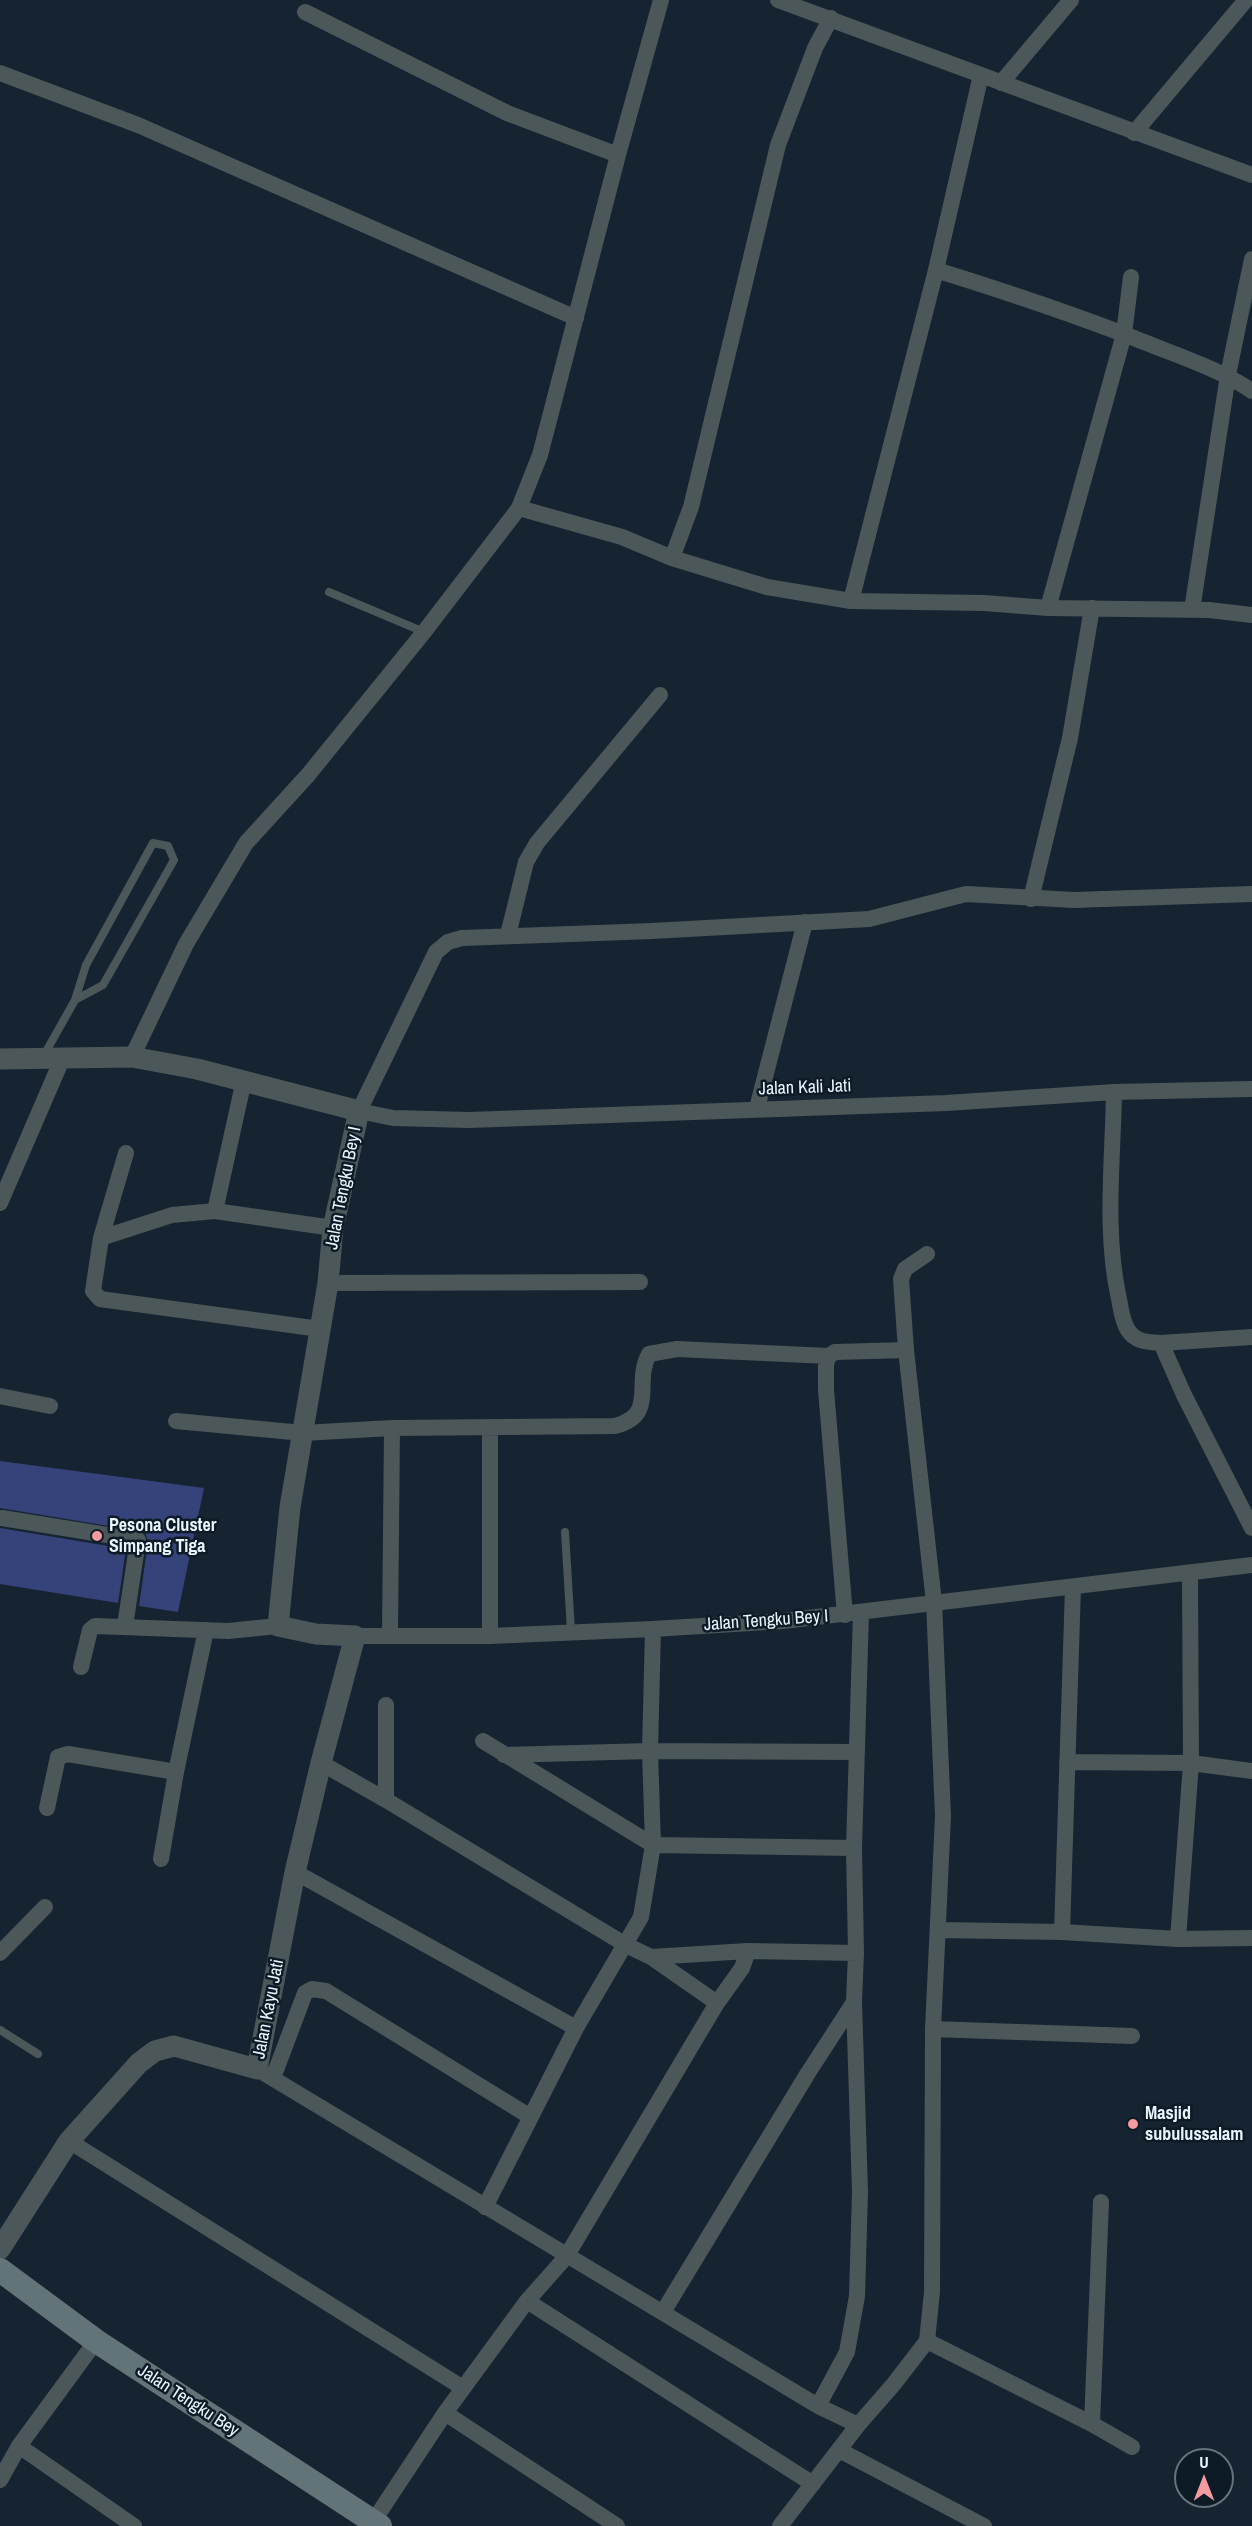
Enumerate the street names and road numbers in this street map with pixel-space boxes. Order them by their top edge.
street label: Jalan Kali Jati [758,1076,852,1100]
street label: Jalan Tengku Bey I [321,1125,367,1251]
street label: Jalan Tengku Bey I [703,1606,829,1636]
street label: Jalan Kayu Jati [249,1957,289,2061]
street label: Jalan Tengku Bey [133,2360,243,2442]

